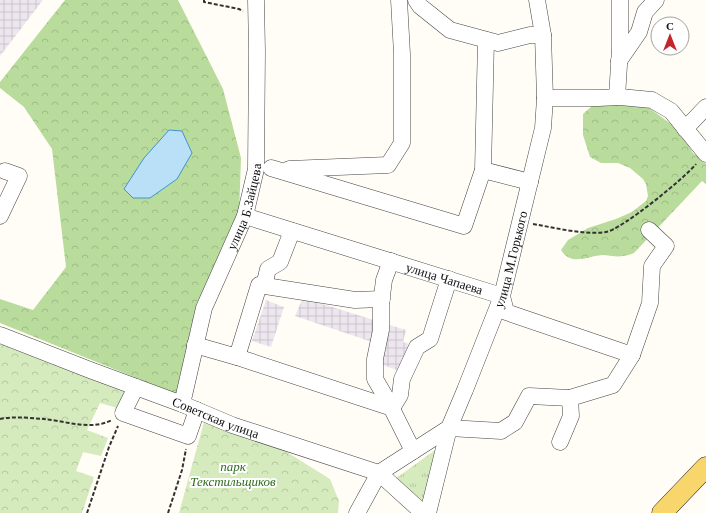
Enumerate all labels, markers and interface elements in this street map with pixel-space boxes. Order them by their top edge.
north arrow [650,16,690,56]
text: С [666,20,674,32]
street label: улица Б.Зайцева [223,163,264,252]
street label: улица М.Горького [491,209,530,310]
street label: улица Чапаева [404,259,485,297]
street label: Советская улица [170,394,261,441]
park label: парк Текстильщиков [190,459,276,489]

